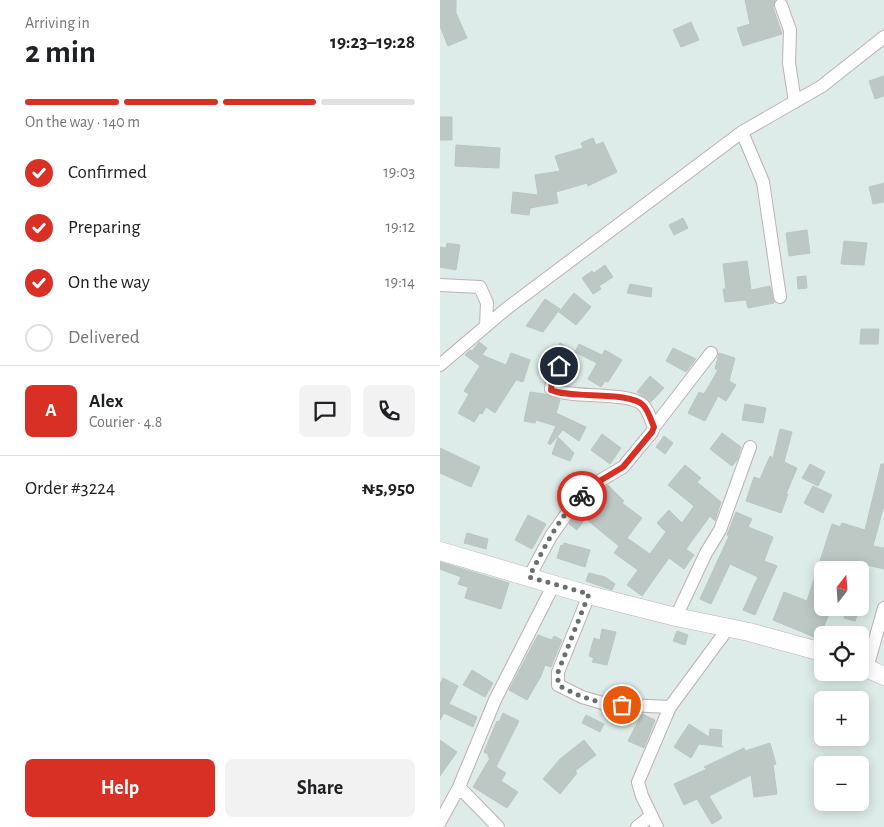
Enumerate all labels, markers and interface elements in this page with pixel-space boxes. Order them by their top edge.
text: Arriving in [25,15,90,31]
text: 19:23–19:28 [330,33,415,52]
text: 2 min [25,36,96,68]
text: On the way · 140 m [25,114,140,130]
icon: check [25,159,53,187]
text: Confirmed [68,163,147,182]
text: 19:03 [383,164,415,180]
icon: check [25,214,53,242]
text: Preparing [68,218,141,237]
text: 19:12 [386,219,415,235]
icon: check [25,269,53,297]
text: On the way [68,273,150,292]
text: 19:14 [385,274,415,290]
text: Delivered [68,328,140,347]
pin [538,345,580,387]
icon: home [545,352,573,380]
button: chat [299,385,351,437]
button: phone [363,385,415,437]
text: Alex [89,392,123,411]
text: A [45,401,57,420]
text: Courier · 4.8 [89,414,162,430]
courier [557,471,607,521]
text: Order #3224 [25,479,115,498]
text: ₦5,950 [362,479,415,498]
icon: bike [568,482,596,510]
north arrow [814,561,869,616]
map controls [814,561,869,811]
button: locate [814,626,869,681]
pin [601,684,643,726]
icon: bag [608,691,636,719]
button: + [814,691,869,746]
button: − [814,756,869,811]
button: Help [25,759,215,817]
button: Share [225,759,415,817]

